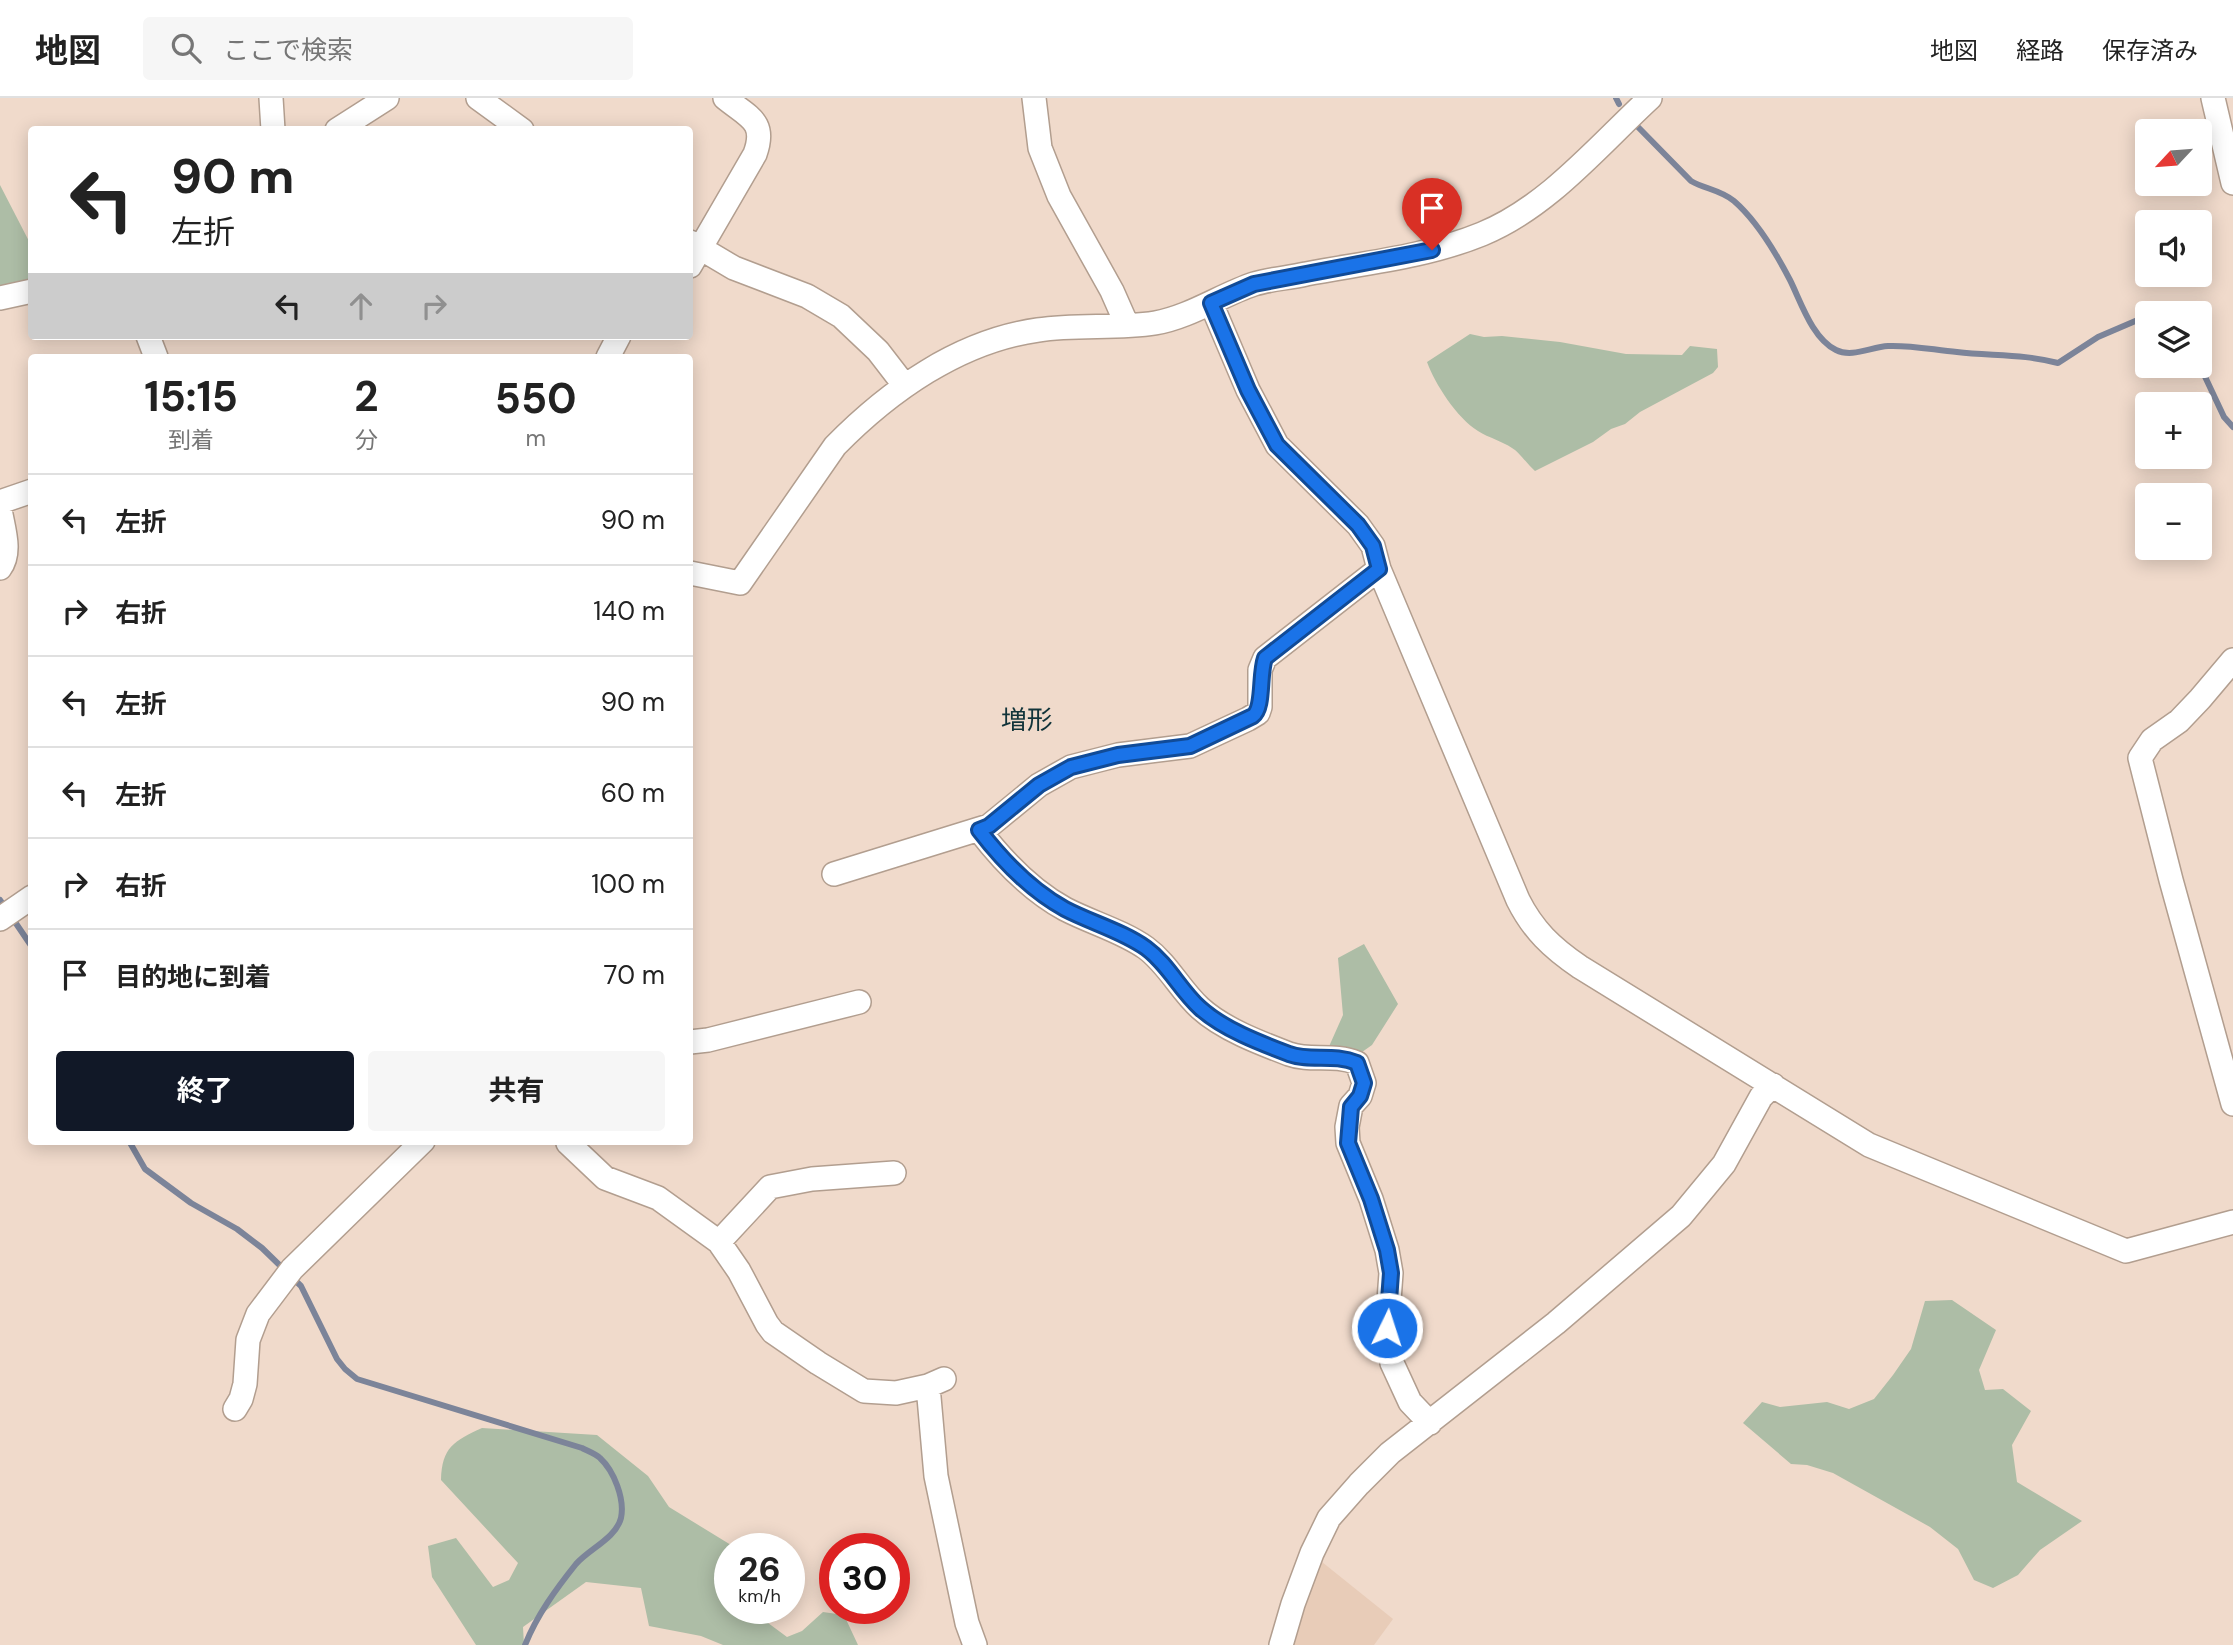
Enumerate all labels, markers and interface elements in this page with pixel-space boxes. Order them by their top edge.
search box [143,17,633,80]
text: 地図 [35,29,101,72]
icon: search [167,29,205,67]
text: ここで検索 [223,33,353,67]
text: 地図 [1930,35,1978,66]
text: 経路 [2016,35,2064,66]
text: 保存済み [2102,35,2198,66]
north arrow [2135,119,2212,196]
map controls [2135,119,2212,560]
text: 90 m [171,144,294,208]
icon: left [56,154,147,245]
pin [1402,178,1462,250]
icon: arrive [1413,189,1451,227]
button: sound [2135,210,2212,287]
text: 左折 [171,211,235,253]
icon: left [269,287,307,325]
icon: ahead [342,287,380,325]
icon: right [415,287,453,325]
button: layers [2135,301,2212,378]
text: 15:15 [144,369,238,424]
text: 2 [354,369,378,424]
text: 550 [495,371,577,426]
button: + [2135,392,2212,469]
text: m [525,423,546,453]
text: 到着 [168,425,214,455]
text: 分 [355,425,378,455]
button: − [2135,483,2212,560]
icon: left [56,501,94,539]
text: 90 m [601,503,665,537]
text: 左折 [115,505,167,539]
icon: right [56,592,94,630]
text: 140 m [593,594,665,628]
text: 右折 [115,596,167,630]
icon: left [56,683,94,721]
text: 90 m [601,685,665,719]
text: 左折 [115,687,167,721]
district label: 増形 [1001,703,1053,737]
icon: left [56,774,94,812]
text: 60 m [601,776,665,810]
text: 左折 [115,778,167,812]
icon: right [56,865,94,903]
text: 100 m [591,867,665,901]
text: 右折 [115,869,167,903]
icon: arrive [56,956,94,994]
text: 70 m [604,958,665,992]
text: 目的地に到着 [115,960,271,994]
button: 終了 [56,1051,354,1131]
button: 共有 [368,1051,665,1131]
position arrow [1350,1291,1424,1365]
speed limit sign: 30 [819,1533,910,1624]
text: 26 [738,1546,781,1592]
text: km/h [738,1584,781,1608]

